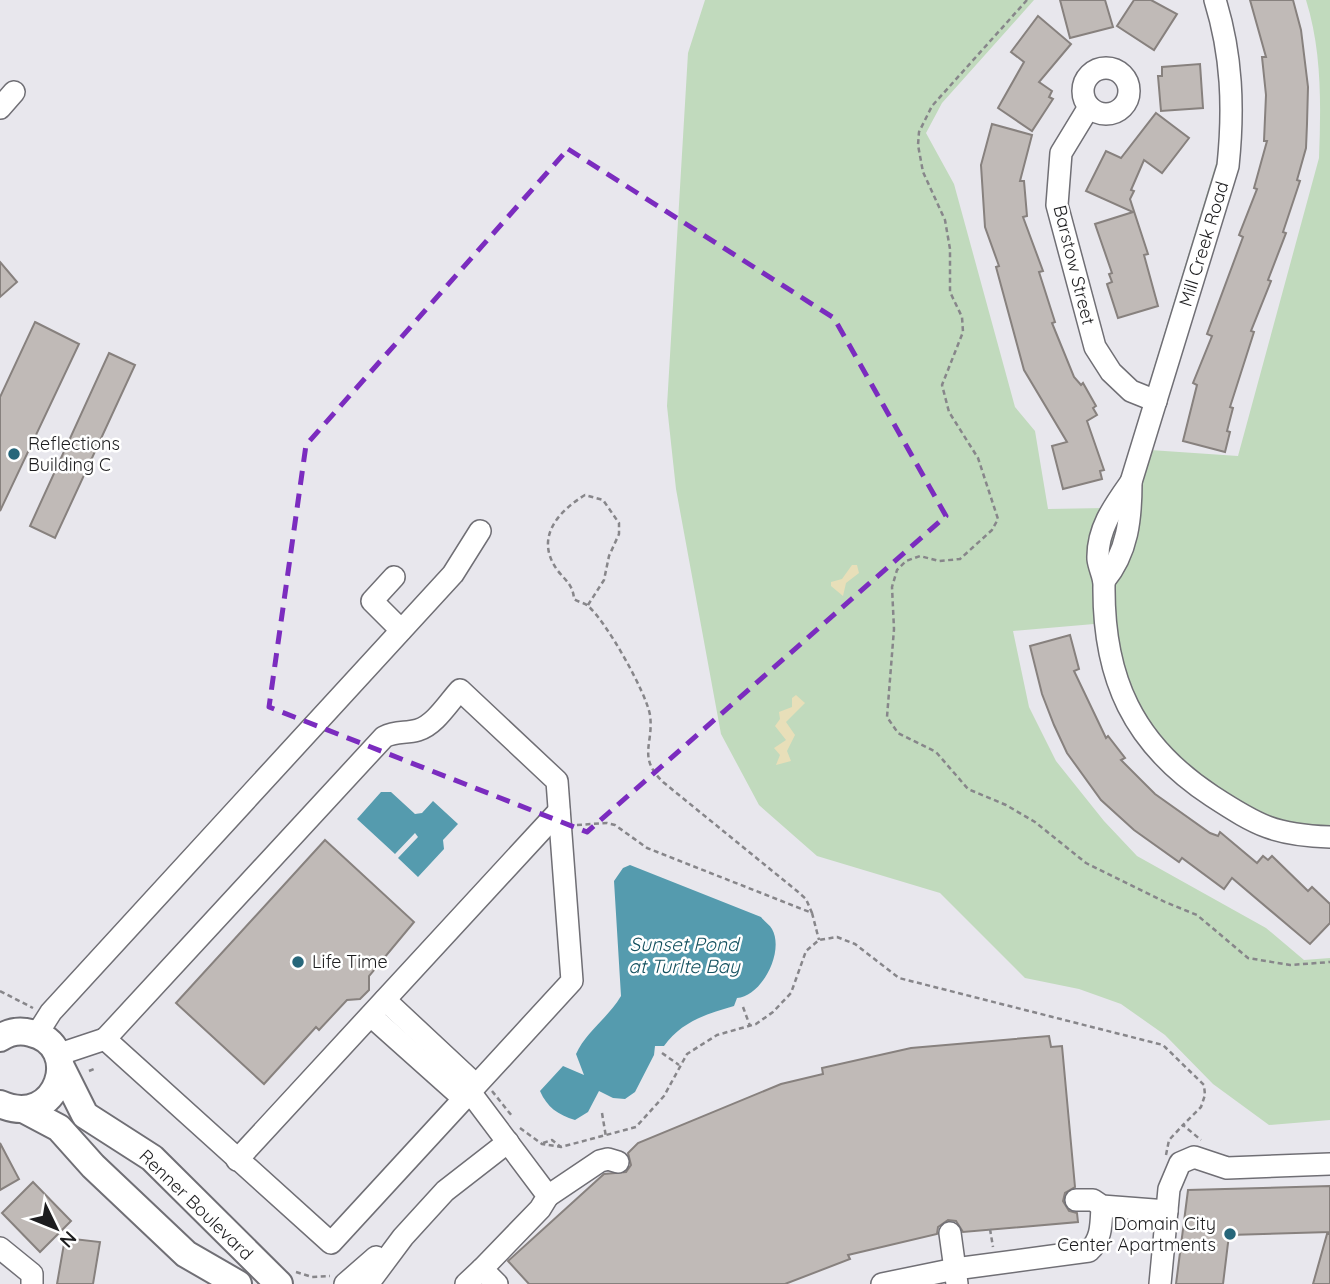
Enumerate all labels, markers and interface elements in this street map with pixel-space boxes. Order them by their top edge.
street label: Mill Creek Road [1174,178,1233,309]
street label: Barstow Street [1049,203,1100,327]
place label: Reflections Building C [28,432,120,476]
marker: Reflections Building C [6,446,22,462]
water label: Sunset Pond at Turlte Bay [628,932,741,978]
place label: Life Time [312,950,388,973]
marker: Life Time [290,954,306,970]
street label: Renner Boulevard [135,1144,258,1265]
north arrow [21,1193,91,1263]
place label: Domain City Center Apartments [1057,1212,1216,1256]
text: N [55,1226,82,1253]
marker: Domain City Center Apartments [1222,1226,1238,1242]

